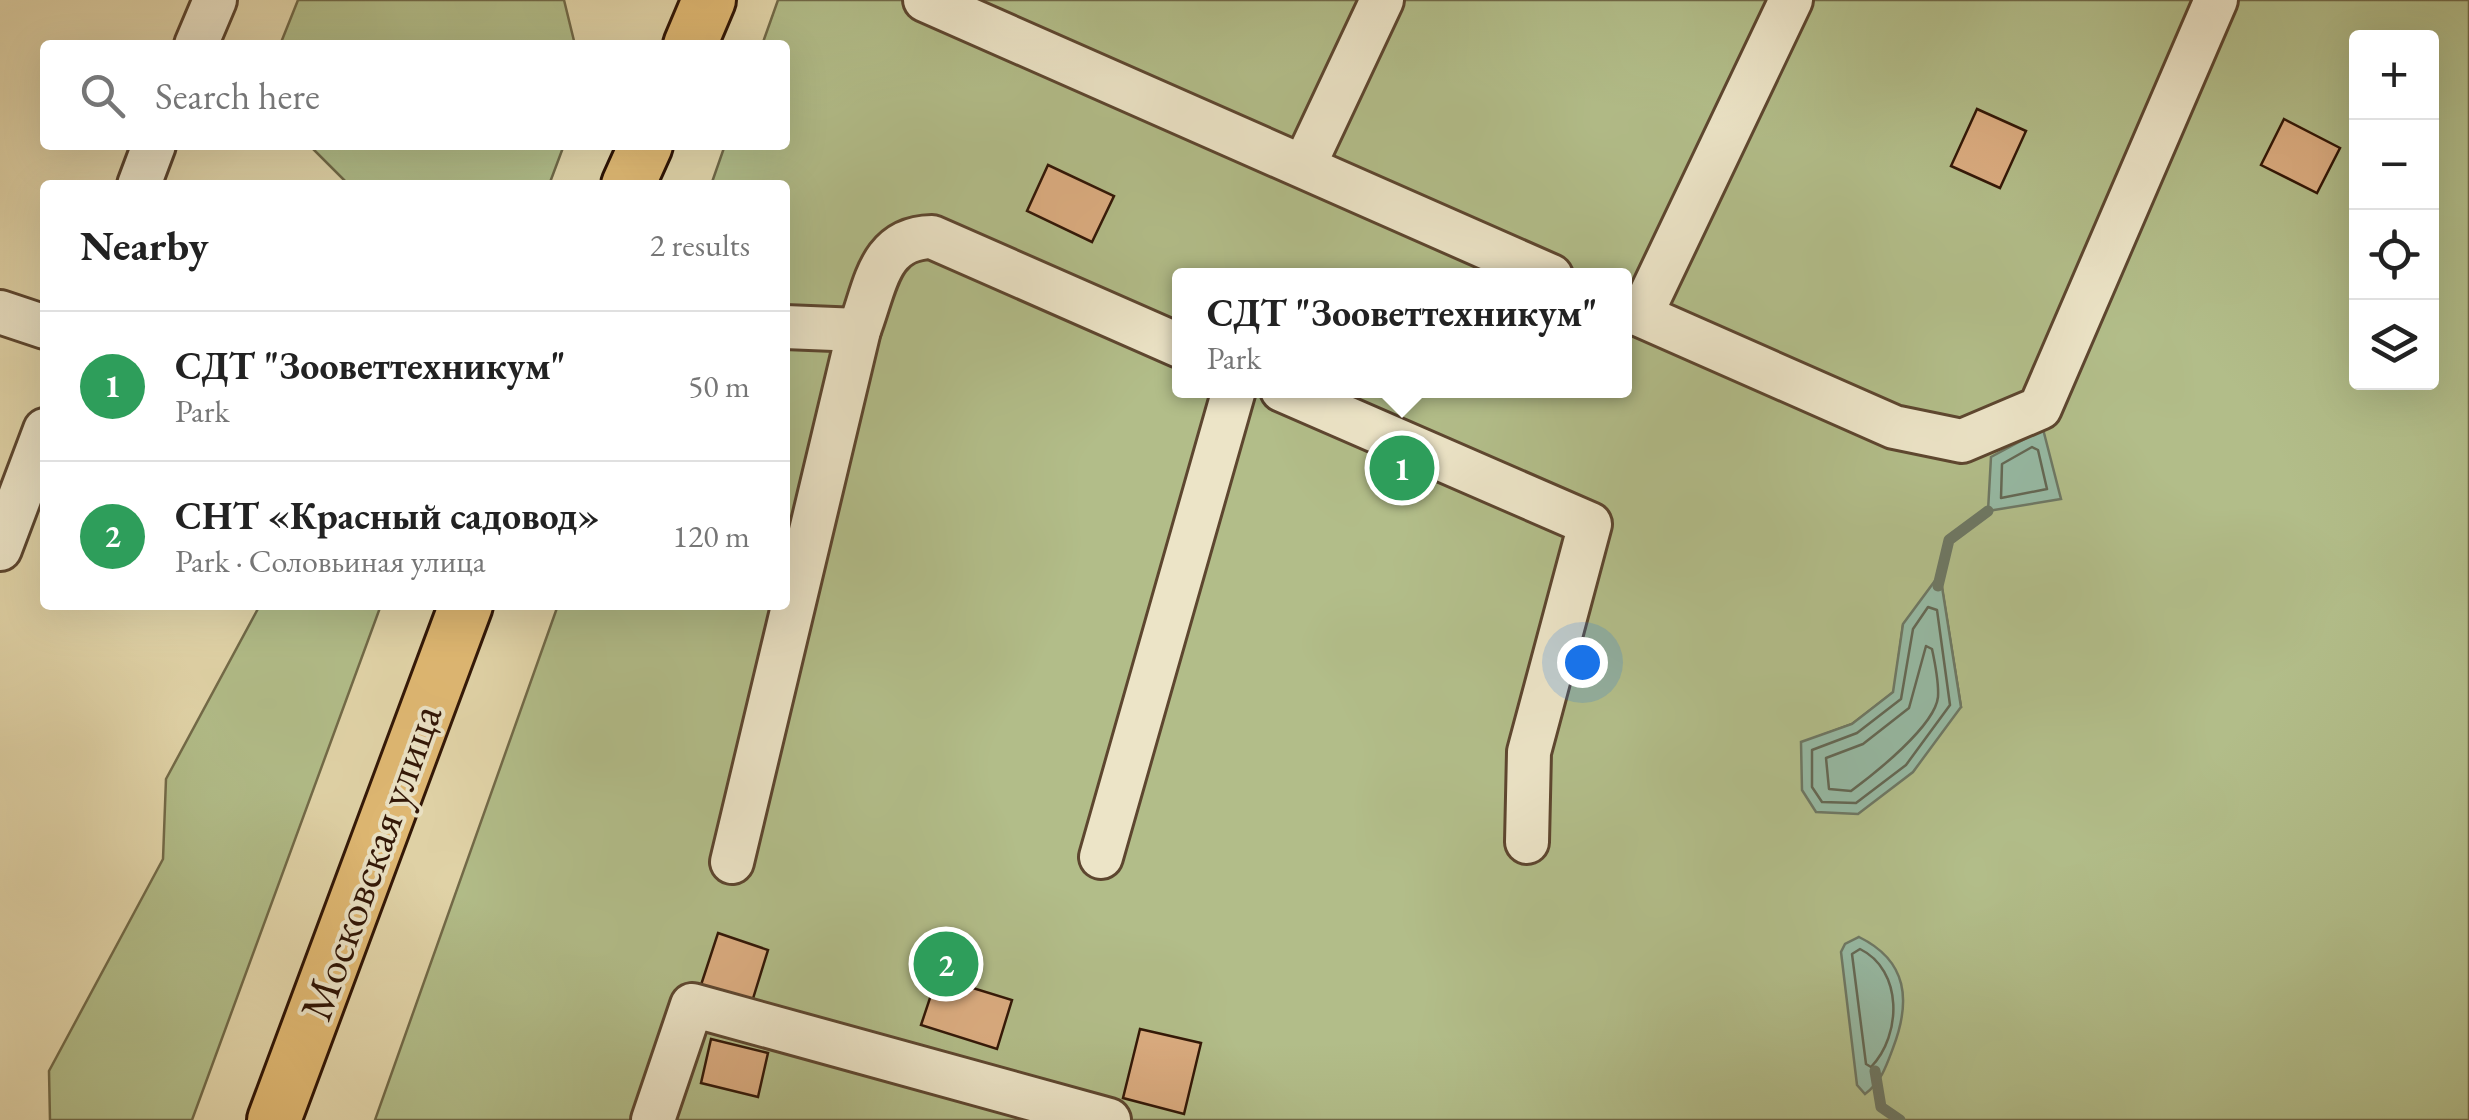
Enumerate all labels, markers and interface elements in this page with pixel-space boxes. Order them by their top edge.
map controls [2349,30,2439,390]
button: + [2349,30,2439,120]
search box [40,40,790,150]
icon: search [75,68,130,123]
text: Search here [155,71,320,120]
button: − [2349,120,2439,210]
button: locate [2349,210,2439,300]
text: Nearby [80,218,209,273]
text: 2 results [650,224,750,266]
popup [1172,268,1632,398]
text: СДТ "Зооветтехникум" [1207,288,1597,337]
button: layers [2349,300,2439,390]
text: Park [1207,337,1261,379]
text: СДТ "Зооветтехникум" [175,341,566,390]
text: 1 [104,365,121,407]
text: 50 m [688,365,750,407]
text: Park [175,390,230,432]
pin: 1 [1370,430,1434,506]
text: СНТ «Красный садовод» [175,491,600,540]
text: 2 [104,515,121,557]
text: 120 m [673,515,750,557]
text: Park · Соловьиная улица [175,540,486,582]
your location [1557,637,1608,688]
street label: Московская улица [286,696,454,1028]
pin: 2 [914,926,978,1002]

